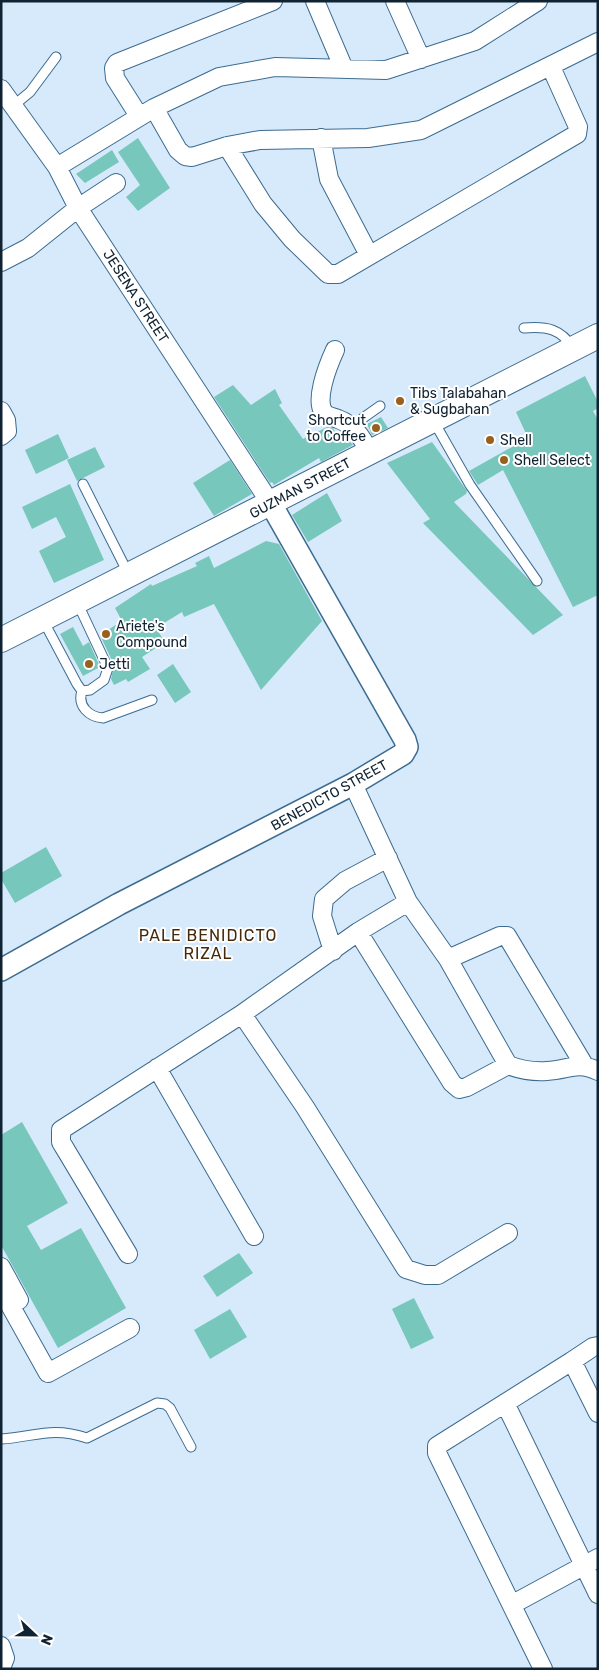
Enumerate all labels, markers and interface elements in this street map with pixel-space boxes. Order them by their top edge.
street label: JESENA STREET [99,246,172,346]
place label: Tibs Talabahan & Sugbahan [410,385,506,418]
marker: Tibs Talabahan & Sugbahan [394,395,406,407]
place label: Shortcut to Coffee [307,412,367,445]
marker: Shortcut to Coffee [370,422,382,434]
place label: Shell [500,432,532,449]
marker: Shell [484,434,496,446]
place label: Shell Select [514,452,591,469]
marker: Shell Select [498,454,510,466]
street label: GUZMAN STREET [247,455,354,522]
place label: Ariete's Compound [116,618,187,651]
marker: Ariete's Compound [100,628,112,640]
place label: Jetti [99,656,130,673]
marker: Jetti [83,658,95,670]
street label: BENEDICTO STREET [268,756,390,835]
district label: PALE BENIDICTO RIZAL [139,926,277,963]
north arrow [10,1610,60,1660]
text: N [37,1632,56,1648]

